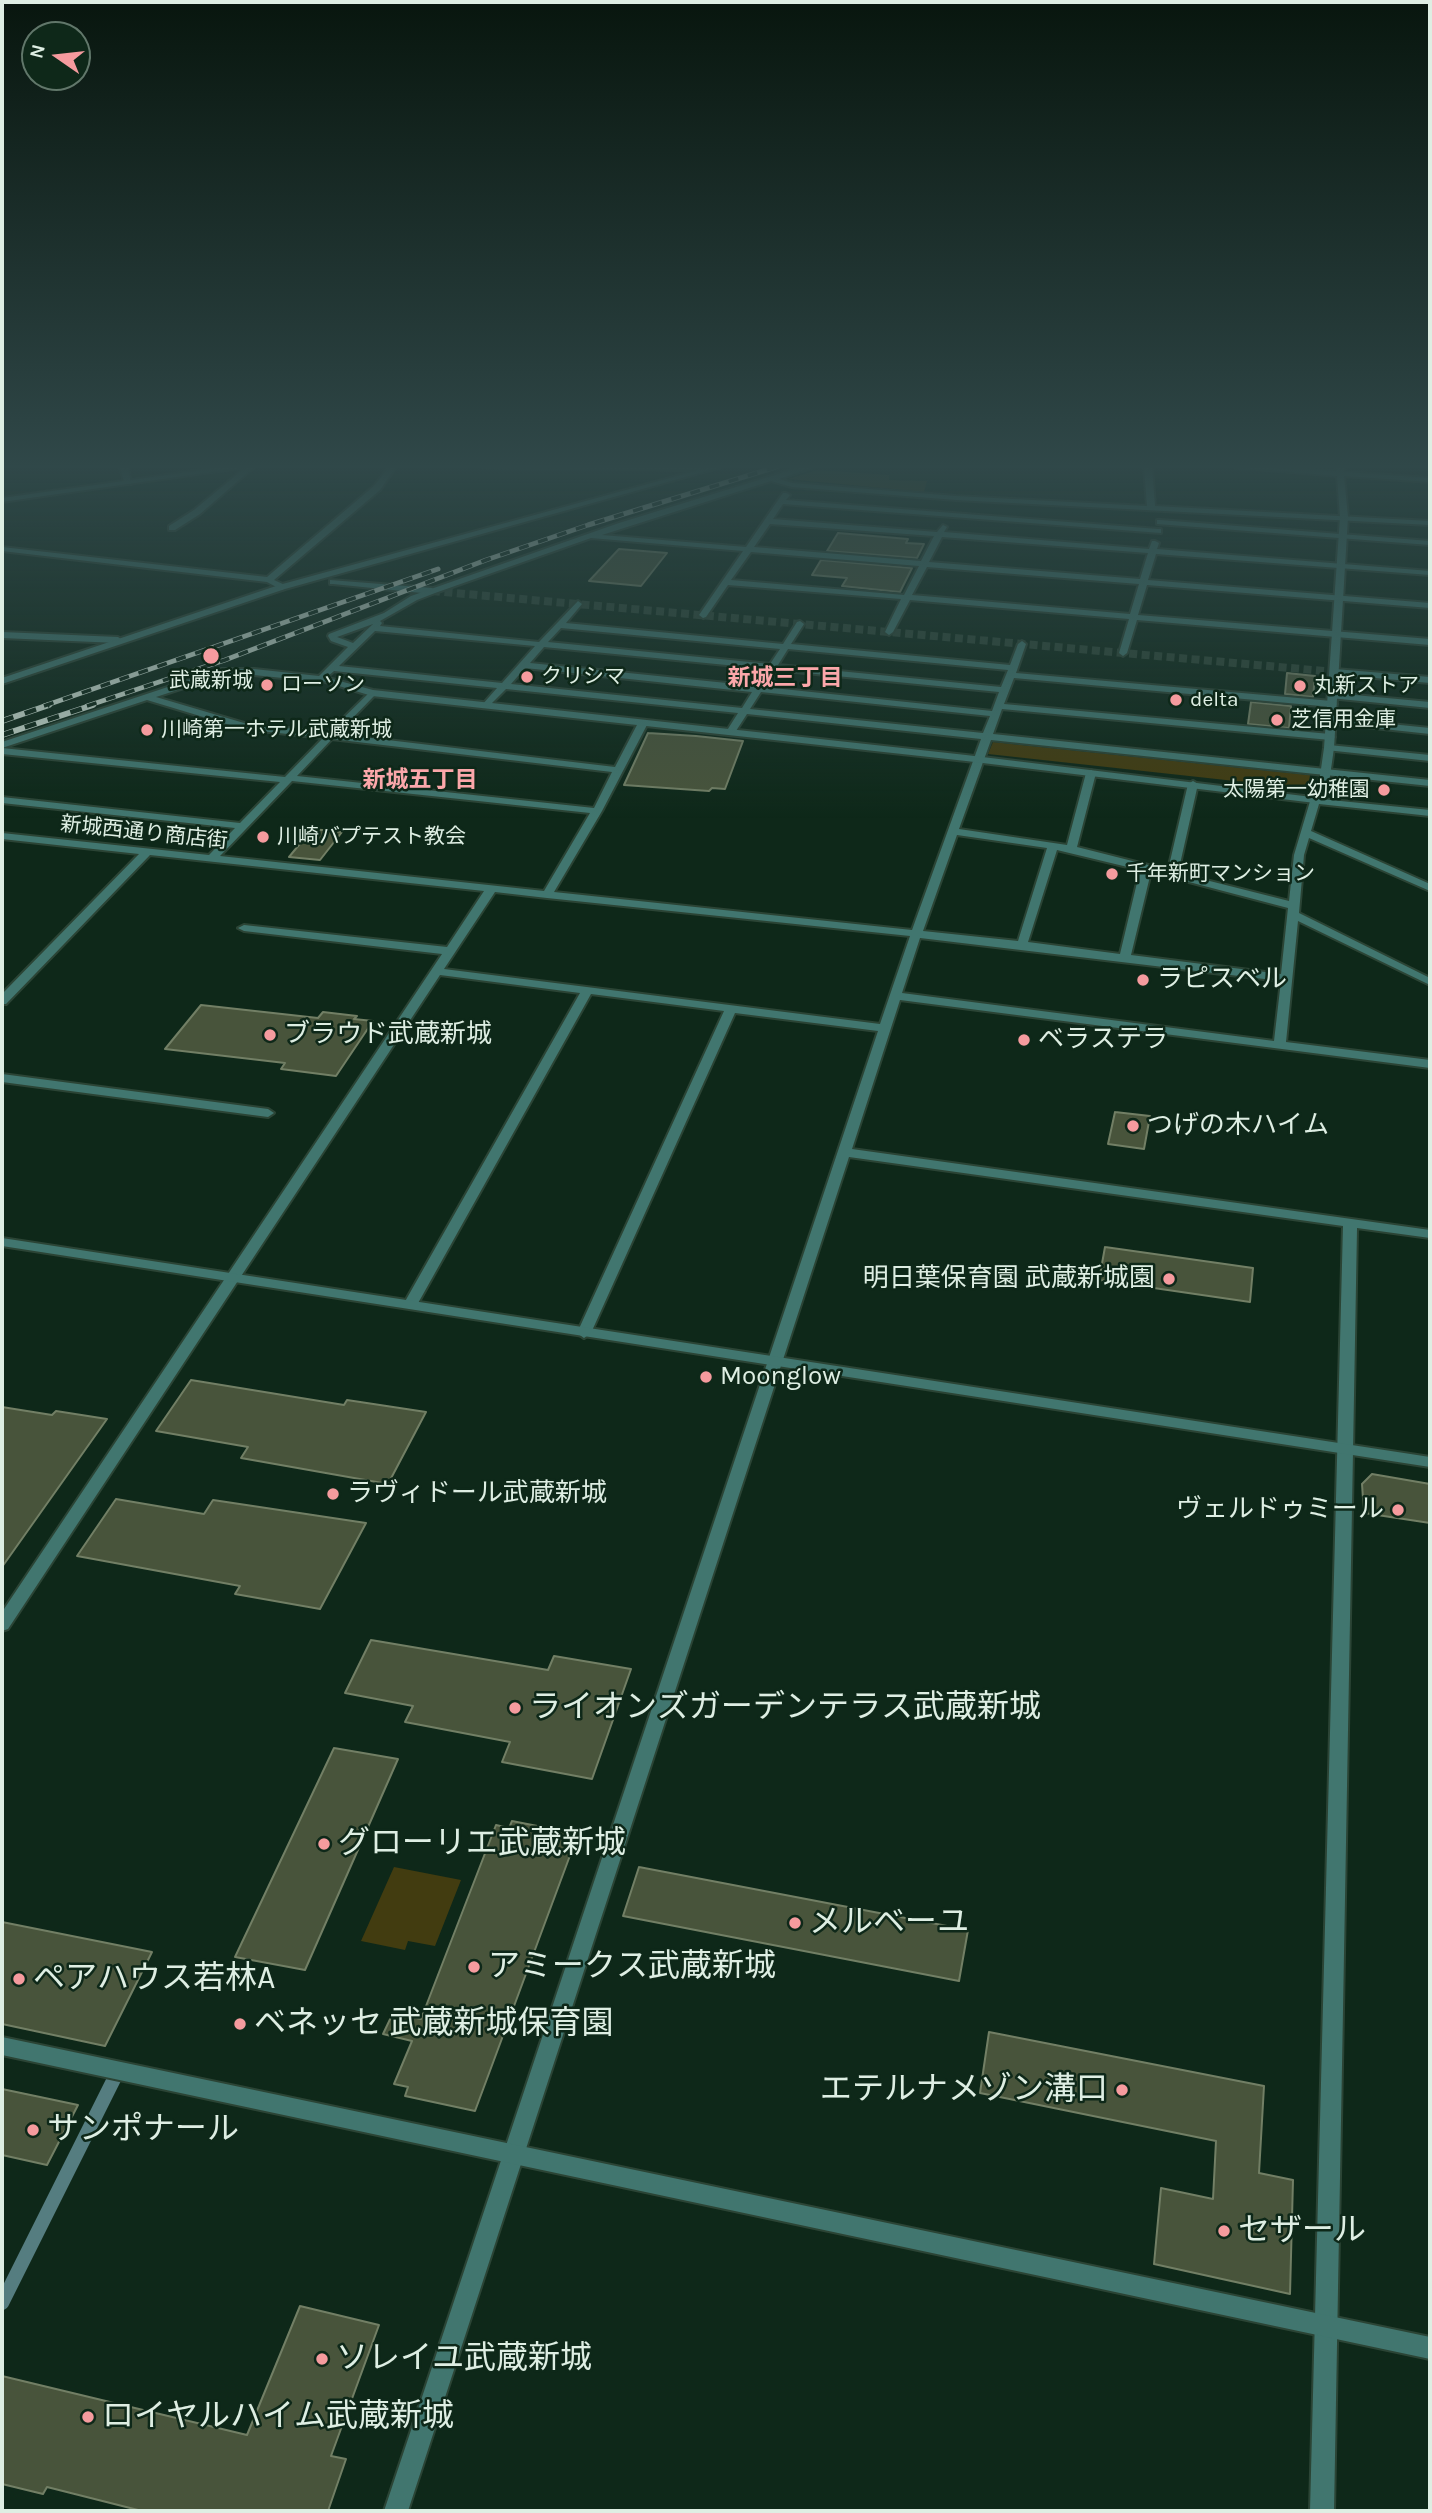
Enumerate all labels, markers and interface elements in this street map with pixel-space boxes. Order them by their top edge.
north arrow [21,21,91,91]
text: N [25,42,50,61]
marker: 武蔵新城 [201,646,221,666]
place label: クリシマ [541,664,625,690]
district label: 新城三丁目 [728,664,842,692]
place label: 武蔵新城 [169,668,253,694]
marker: クリシマ [519,669,535,685]
place label: ローソン [281,672,365,698]
place label: 丸新ストア [1314,673,1419,699]
marker: ローソン [259,677,275,693]
marker: 丸新ストア [1292,678,1308,694]
place label: delta [1190,687,1239,713]
marker: delta [1168,692,1184,708]
place label: 芝信用金庫 [1291,707,1396,733]
marker: 芝信用金庫 [1269,712,1285,728]
place label: 川崎第一ホテル武蔵新城 [161,717,392,743]
marker: 川崎第一ホテル武蔵新城 [139,722,155,738]
district label: 新城五丁目 [363,766,477,794]
place label: 太陽第一幼稚園 [1223,777,1370,803]
marker: 太陽第一幼稚園 [1376,782,1392,798]
street label: 新城西通り商店街 [59,812,229,854]
place label: 川崎バプテスト教会 [277,824,466,850]
marker: 川崎バプテスト教会 [255,829,271,845]
place label: 千年新町マンション [1126,861,1315,887]
marker: 千年新町マンション [1104,866,1120,882]
place label: ラピスベル [1157,964,1287,996]
marker: ラピスベル [1135,972,1151,988]
place label: ブラウド武蔵新城 [284,1019,492,1051]
place label: ベラステラ [1038,1024,1168,1056]
marker: ブラウド武蔵新城 [262,1027,278,1043]
marker: ベラステラ [1016,1032,1032,1048]
place label: つげの木ハイム [1147,1110,1329,1142]
marker: つげの木ハイム [1125,1118,1141,1134]
place label: 明日葉保育園 武蔵新城園 [863,1263,1155,1295]
marker: 明日葉保育園 武蔵新城園 [1161,1271,1177,1287]
place label: Moonglow [720,1361,841,1393]
marker: Moonglow [698,1369,714,1385]
place label: ラヴィドール武蔵新城 [347,1478,607,1510]
marker: ラヴィドール武蔵新城 [325,1486,341,1502]
place label: ヴェルドゥミール [1176,1494,1384,1526]
marker: ヴェルドゥミール [1390,1502,1406,1518]
place label: ライオンズガーデンテラス武蔵新城 [529,1689,1041,1727]
marker: ライオンズガーデンテラス武蔵新城 [507,1700,523,1716]
place label: グローリエ武蔵新城 [338,1825,626,1863]
marker: グローリエ武蔵新城 [316,1836,332,1852]
place label: メルベーユ [809,1904,969,1942]
marker: メルベーユ [787,1915,803,1931]
place label: アミークス武蔵新城 [488,1948,776,1986]
marker: アミークス武蔵新城 [466,1959,482,1975]
place label: ペアハウス若林A [33,1960,275,1998]
marker: ペアハウス若林A [11,1971,27,1987]
place label: ベネッセ 武蔵新城保育園 [254,2005,614,2043]
marker: ベネッセ 武蔵新城保育園 [232,2016,248,2032]
place label: エテルナメゾン溝口 [820,2071,1108,2109]
marker: エテルナメゾン溝口 [1114,2082,1130,2098]
place label: サンポナール [47,2111,239,2149]
marker: サンポナール [25,2122,41,2138]
place label: セザール [1238,2212,1366,2250]
marker: セザール [1216,2223,1232,2239]
place label: ソレイユ武蔵新城 [336,2340,592,2378]
marker: ソレイユ武蔵新城 [314,2351,330,2367]
place label: ロイヤルハイム武蔵新城 [102,2398,454,2436]
marker: ロイヤルハイム武蔵新城 [80,2409,96,2425]

